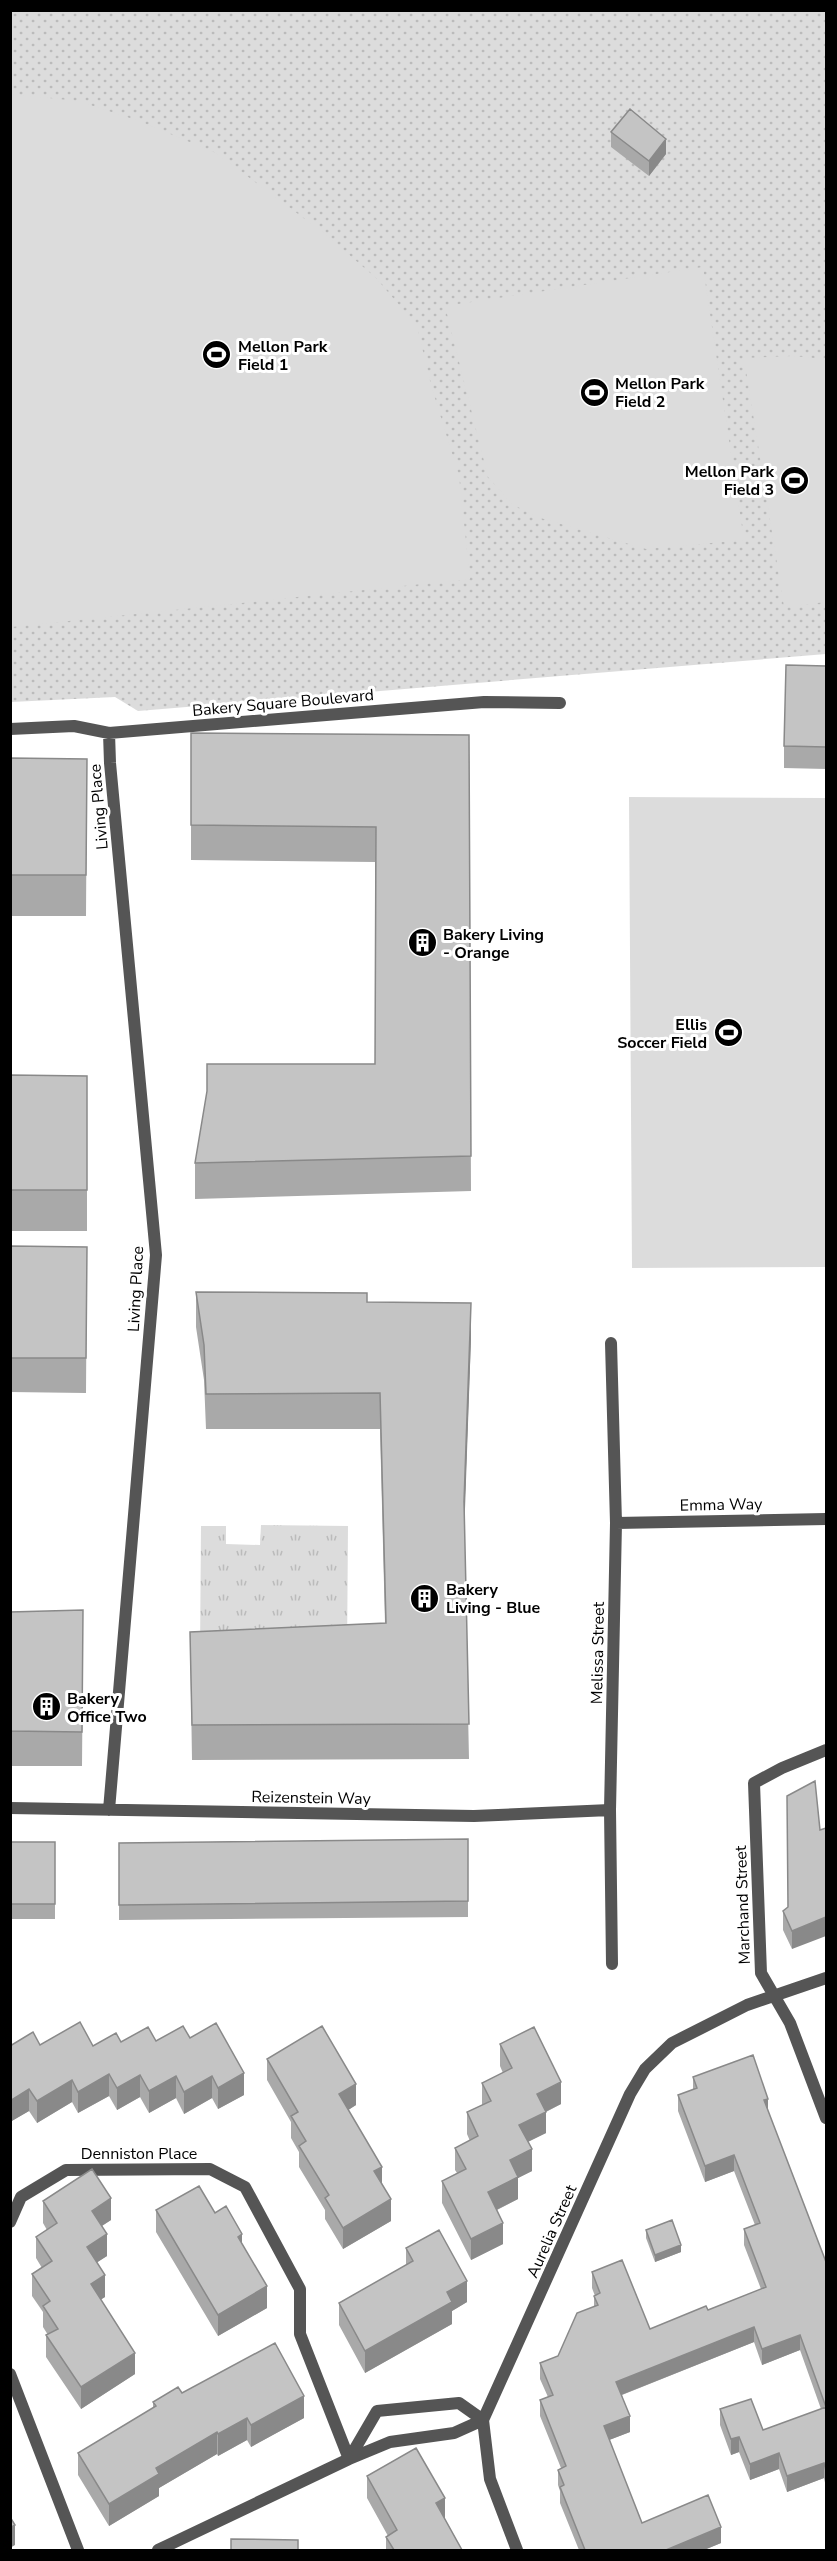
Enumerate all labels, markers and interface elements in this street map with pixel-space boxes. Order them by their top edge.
place label: Mellon Park Field 1 [238,336,328,376]
sports icon: Mellon Park Field 1 [201,339,233,371]
place label: Mellon Park Field 2 [615,373,705,413]
sports icon: Mellon Park Field 2 [578,376,610,408]
place label: Mellon Park Field 3 [685,461,774,501]
sports icon: Mellon Park Field 3 [779,464,811,496]
street label: Bakery Square Boulevard [191,684,375,722]
street label: Living Place [84,763,114,851]
place label: Bakery Living - Orange [443,924,544,964]
building icon: Bakery Living - Orange [406,927,438,959]
place label: Ellis Soccer Field [617,1014,707,1054]
sports icon: Ellis Soccer Field [712,1017,744,1049]
street label: Living Place [123,1246,149,1333]
street label: Emma Way [680,1493,763,1517]
place label: Bakery Living - Blue [446,1579,541,1619]
building icon: Bakery Living - Blue [409,1582,441,1614]
street label: Melissa Street [586,1601,610,1704]
place label: Bakery Office Two [67,1688,147,1728]
building icon: Bakery Office Two [30,1691,62,1723]
street label: Reizenstein Way [251,1786,372,1810]
street label: Marchand Street [730,1845,756,1965]
street label: Denniston Place [81,2143,197,2165]
street label: Aurelia Street [522,2181,582,2281]

